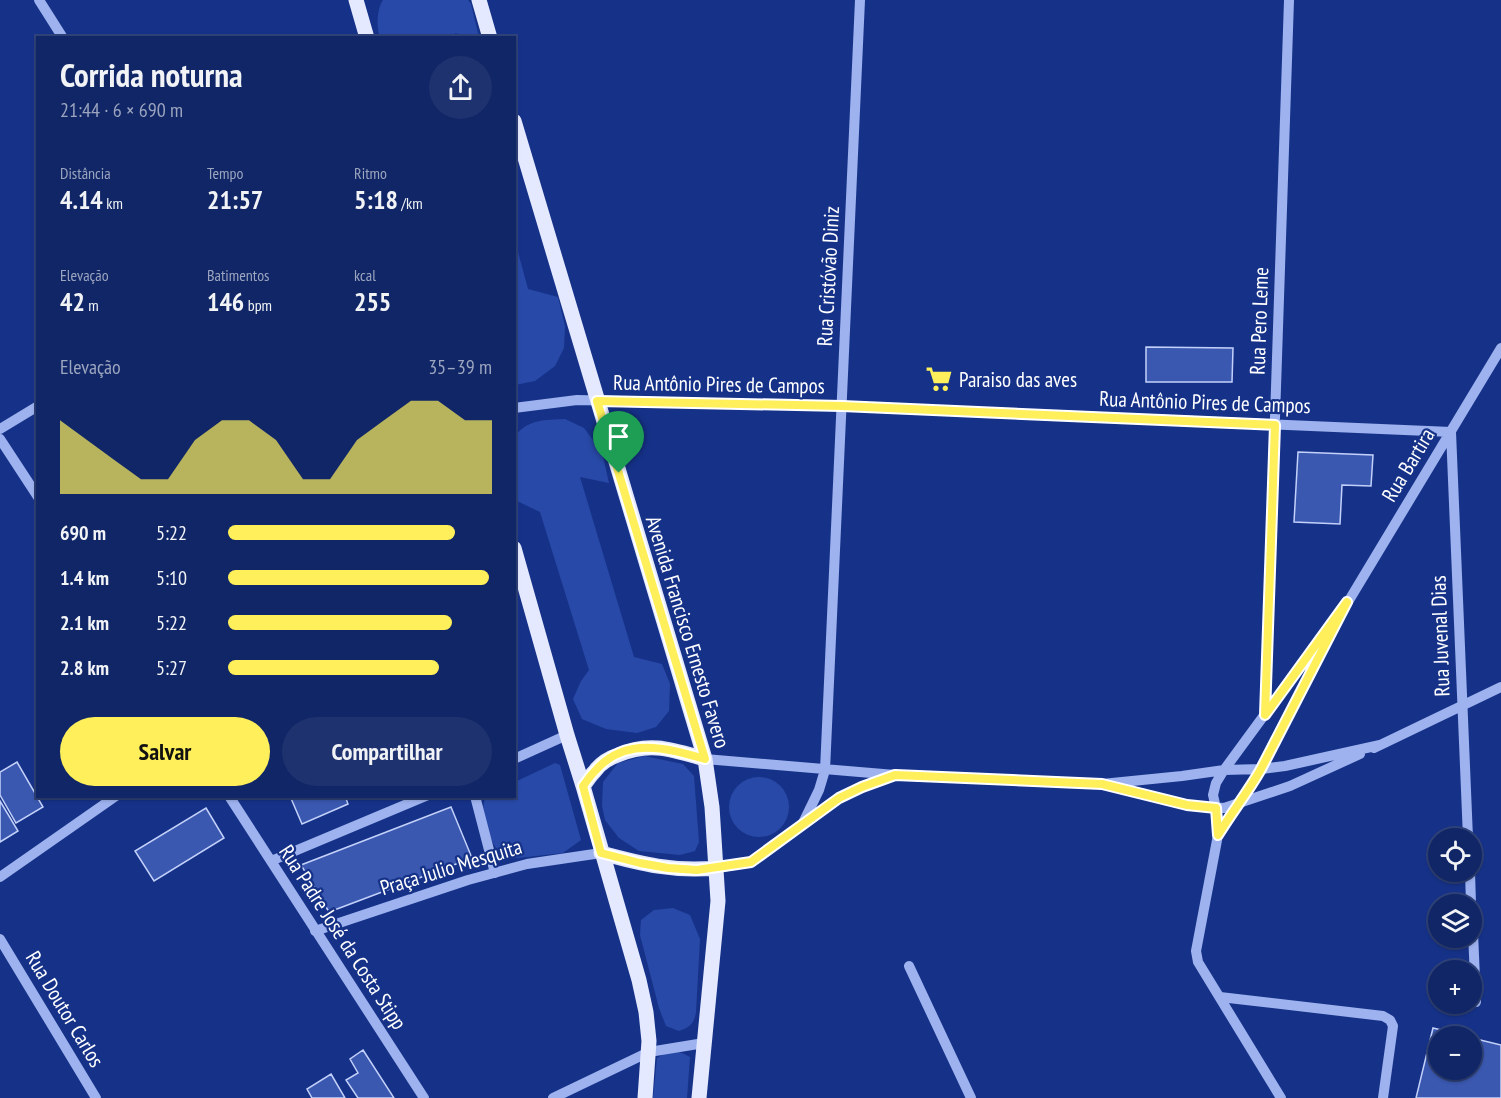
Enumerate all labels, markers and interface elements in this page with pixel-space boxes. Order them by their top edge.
text: Corrida noturna [60,53,243,96]
button: share [429,56,492,119]
text: 21:44 · 6 × 690 m [60,97,183,123]
text: Distância [60,163,111,183]
text: Tempo [207,163,243,183]
text: Ritmo [354,163,387,183]
text: 4.14 [60,183,103,216]
text: 21:57 [207,183,263,216]
text: 5:18 [354,183,398,216]
text: km [103,193,123,213]
text: /km [398,193,423,213]
street label: Rua Cristóvão Diniz [811,205,845,347]
text: Elevação [60,265,109,285]
text: Batimentos [207,265,269,285]
text: kcal [354,265,376,285]
street label: Rua Pero Leme [1244,267,1274,375]
text: 42 [60,285,85,318]
text: 146 [207,285,244,318]
text: 255 [354,285,391,318]
text: m [85,295,99,315]
text: bpm [244,295,272,315]
text: Elevação [60,354,121,380]
text: 35–39 m [428,354,492,380]
supermarket icon: Paraiso das aves [924,364,954,394]
place label: Paraiso das aves [959,366,1077,393]
street label: Rua Antônio Pires de Campos [613,369,825,399]
street label: Rua Antônio Pires de Campos [1099,385,1311,419]
pin [593,411,644,473]
icon: arrive [602,420,635,453]
street label: Rua Bartira [1376,423,1440,507]
street label: Avenida Francisco Ernesto Favero [640,513,736,751]
text: 690 m [60,520,106,546]
text: 5:22 [156,520,187,546]
text: 1.4 km [60,565,109,591]
text: 5:10 [156,565,187,591]
street label: Rua Juvenal Dias [1424,575,1456,697]
text: 2.1 km [60,610,109,636]
text: 5:22 [156,610,187,636]
text: 2.8 km [60,655,109,681]
text: 5:27 [156,655,187,681]
button: Salvar [60,717,270,786]
button: Compartilhar [282,717,492,786]
map controls [1428,828,1482,1080]
button: locate [1428,828,1482,882]
street label: Praça Julio Mesquita [377,833,525,901]
street label: Rua Padre José da Costa Stipp [273,839,413,1035]
button: layers [1428,894,1482,948]
street label: Rua Doutor Carlos [20,946,110,1072]
button: + [1428,960,1482,1014]
button: − [1428,1026,1482,1080]

